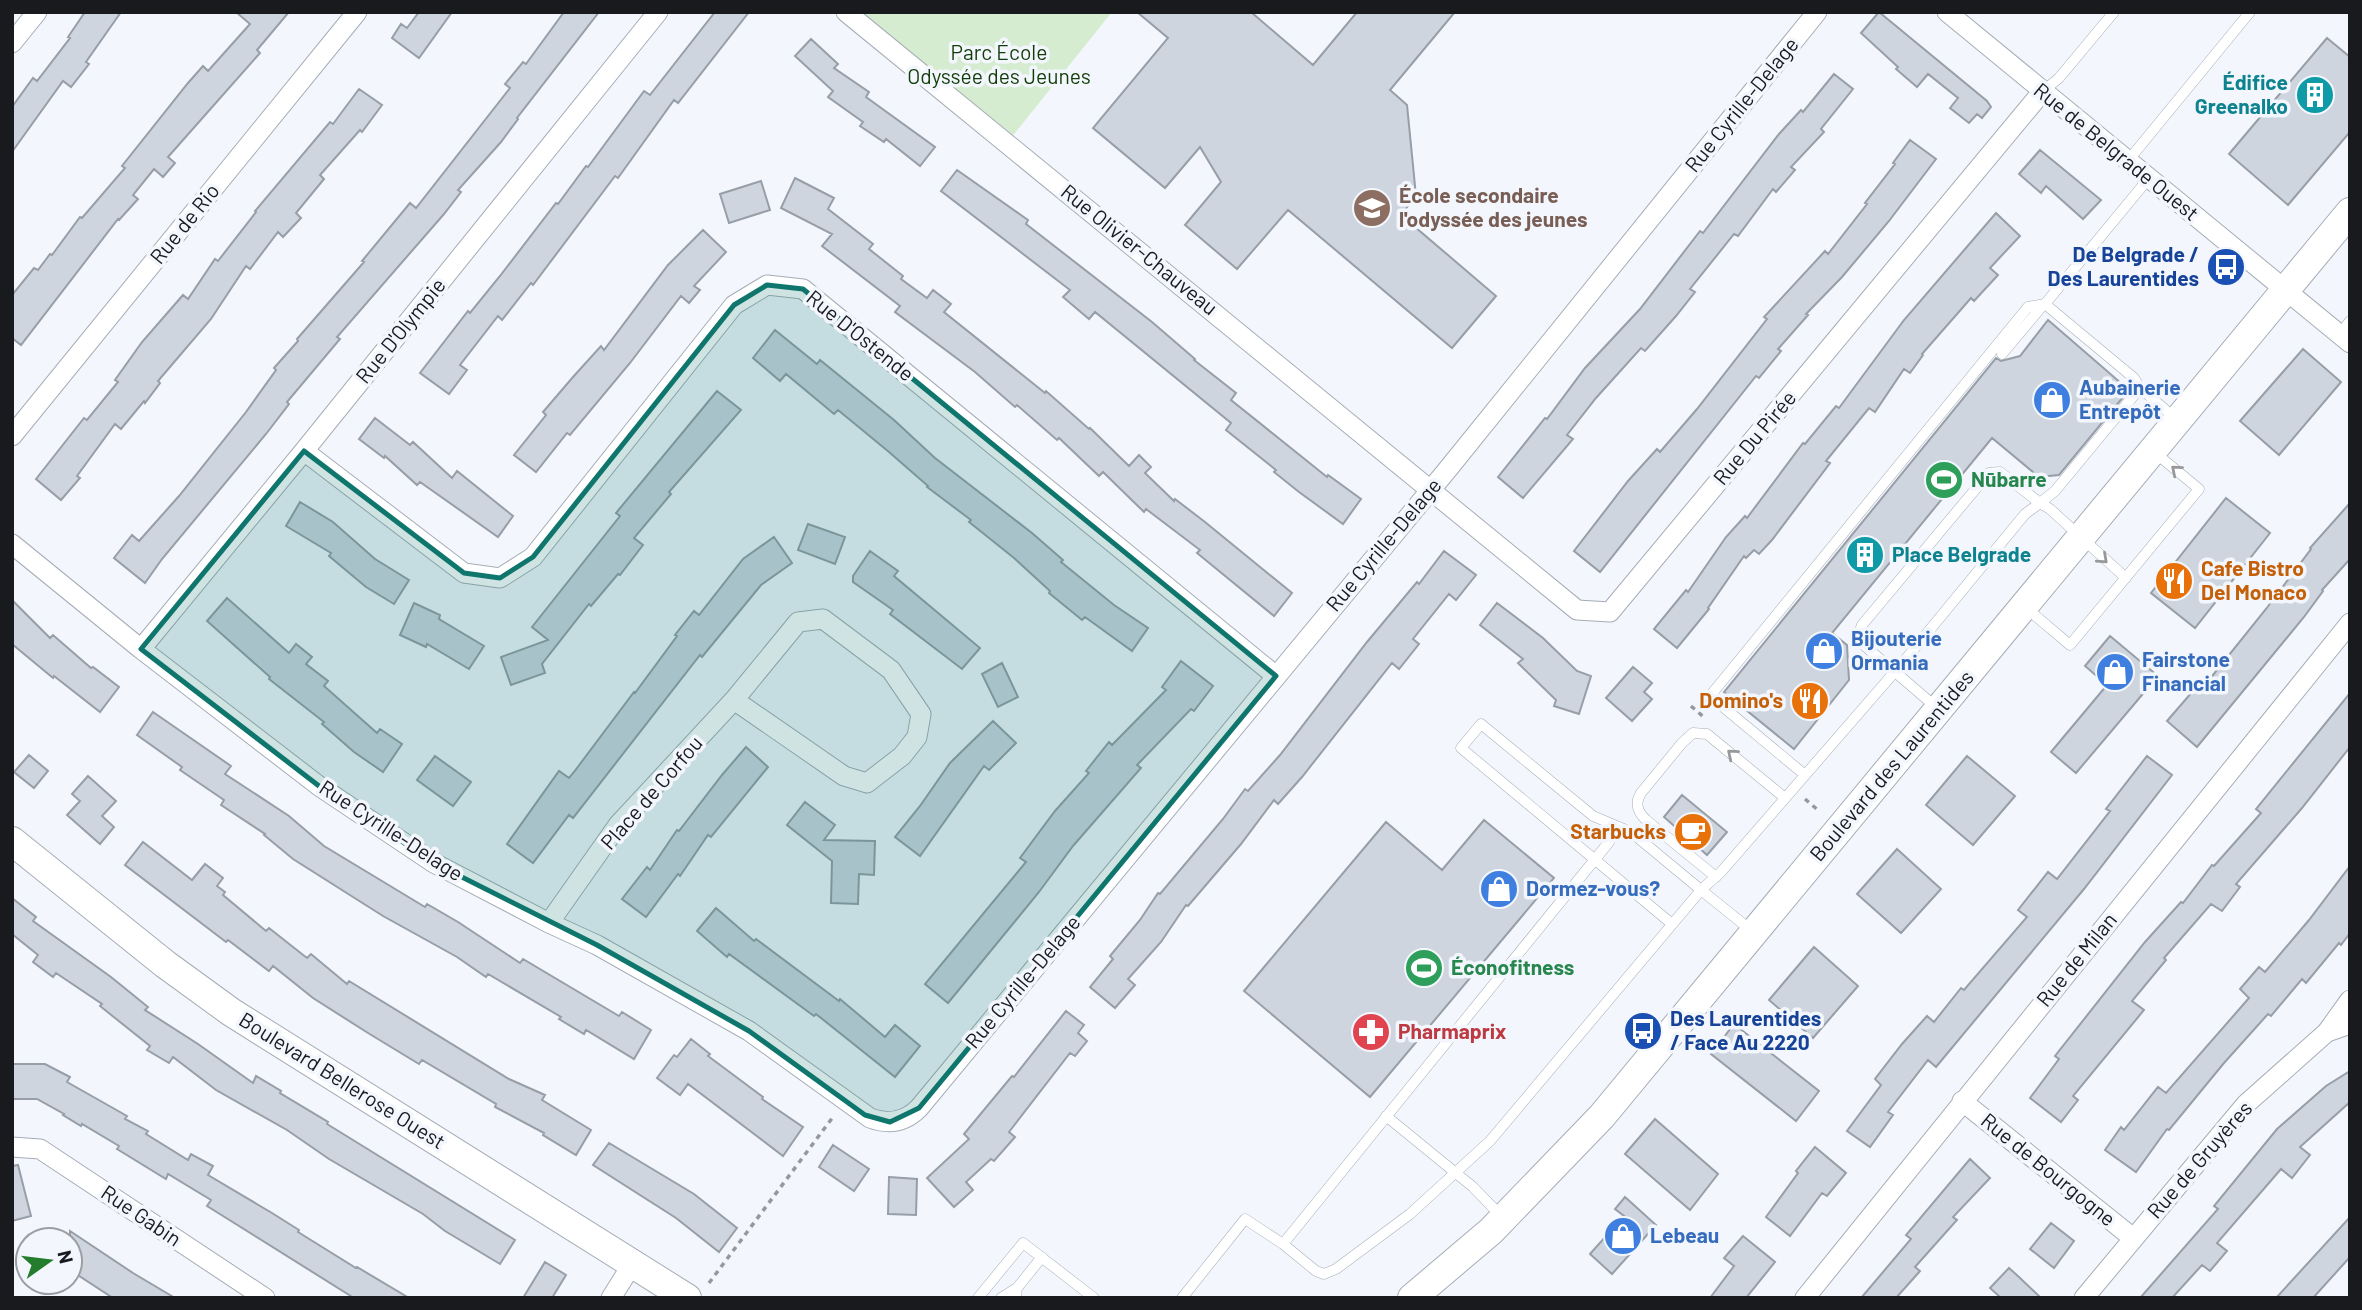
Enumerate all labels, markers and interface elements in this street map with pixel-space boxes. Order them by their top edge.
street label: Rue Cyrille-Delage [1679,32,1803,177]
park label: Parc École Odyssée des Jeunes [907,39,1091,88]
place label: Édifice Greenalko [2195,69,2288,118]
building icon: Édifice Greenalko [2294,74,2336,116]
street label: Rue de Belgrade Ouest [2029,77,2204,225]
street label: Rue de Rio [144,178,224,268]
street label: Rue Olivier-Chauveau [1057,178,1223,320]
place label: École secondaire l'odyssée des jeunes [1399,182,1588,231]
school or university icon: École secondaire l'odyssée des jeunes [1351,187,1393,229]
place label: De Belgrade / Des Laurentides [2048,241,2199,290]
bus stop icon: De Belgrade / Des Laurentides [2205,246,2247,288]
street label: Rue D'Olympie [350,272,450,388]
street label: Rue D'Ostende [802,284,920,386]
place label: Aubainerie Entrepôt [2079,374,2181,423]
shop icon: Aubainerie Entrepôt [2031,379,2073,421]
street label: Rue Du Pirée [1707,385,1801,489]
sports icon: Nūbarre [1923,459,1965,501]
place label: Nūbarre [1971,466,2047,491]
one-way arrow [2171,466,2184,478]
street label: Rue Cyrille-Delage [1320,472,1446,616]
building icon: Place Belgrade [1844,534,1886,576]
place label: Place Belgrade [1892,541,2031,566]
one-way arrow [2095,550,2108,563]
place label: Cafe Bistro Del Monaco [2201,555,2307,604]
restaurant icon: Cafe Bistro Del Monaco [2153,560,2195,602]
place label: Bijouterie Ormania [1851,625,1942,674]
shop icon: Bijouterie Ormania [1803,630,1845,672]
place label: Fairstone Financial [2142,646,2230,695]
shop icon: Fairstone Financial [2094,651,2136,693]
street label: Boulevard des Laurentides [1804,664,1978,866]
restaurant icon: Domino's [1789,680,1831,722]
place label: Domino's [1699,687,1783,712]
street label: Place de Corfou [595,730,707,854]
one-way arrow [1728,750,1740,763]
street label: Rue Cyrille-Delage [315,774,468,885]
cafe icon: Starbucks [1672,811,1714,853]
place label: Starbucks [1570,818,1666,843]
shop icon: Dormez-vous? [1478,868,1520,910]
place label: Dormez-vous? [1526,875,1660,900]
street label: Rue de Milan [2030,907,2121,1011]
street label: Rue Cyrille-Delage [959,909,1085,1053]
sports icon: Éconofitness [1403,947,1445,989]
place label: Éconofitness [1451,954,1574,979]
place label: Des Laurentides / Face Au 2220 [1670,1005,1821,1054]
street label: Boulevard Bellerose Ouest [235,1006,450,1153]
bus stop icon: Des Laurentides / Face Au 2220 [1622,1010,1664,1052]
pharmacy icon: Pharmaprix [1350,1011,1392,1053]
place label: Pharmaprix [1398,1018,1506,1043]
street label: Rue de Gruyères [2141,1095,2257,1223]
street label: Rue de Bourgogne [1977,1107,2121,1231]
street label: Rue Gabin [97,1179,187,1251]
shop icon: Lebeau [1602,1215,1644,1257]
place label: Lebeau [1650,1222,1719,1247]
north arrow [14,1226,84,1296]
text: N [53,1248,79,1266]

